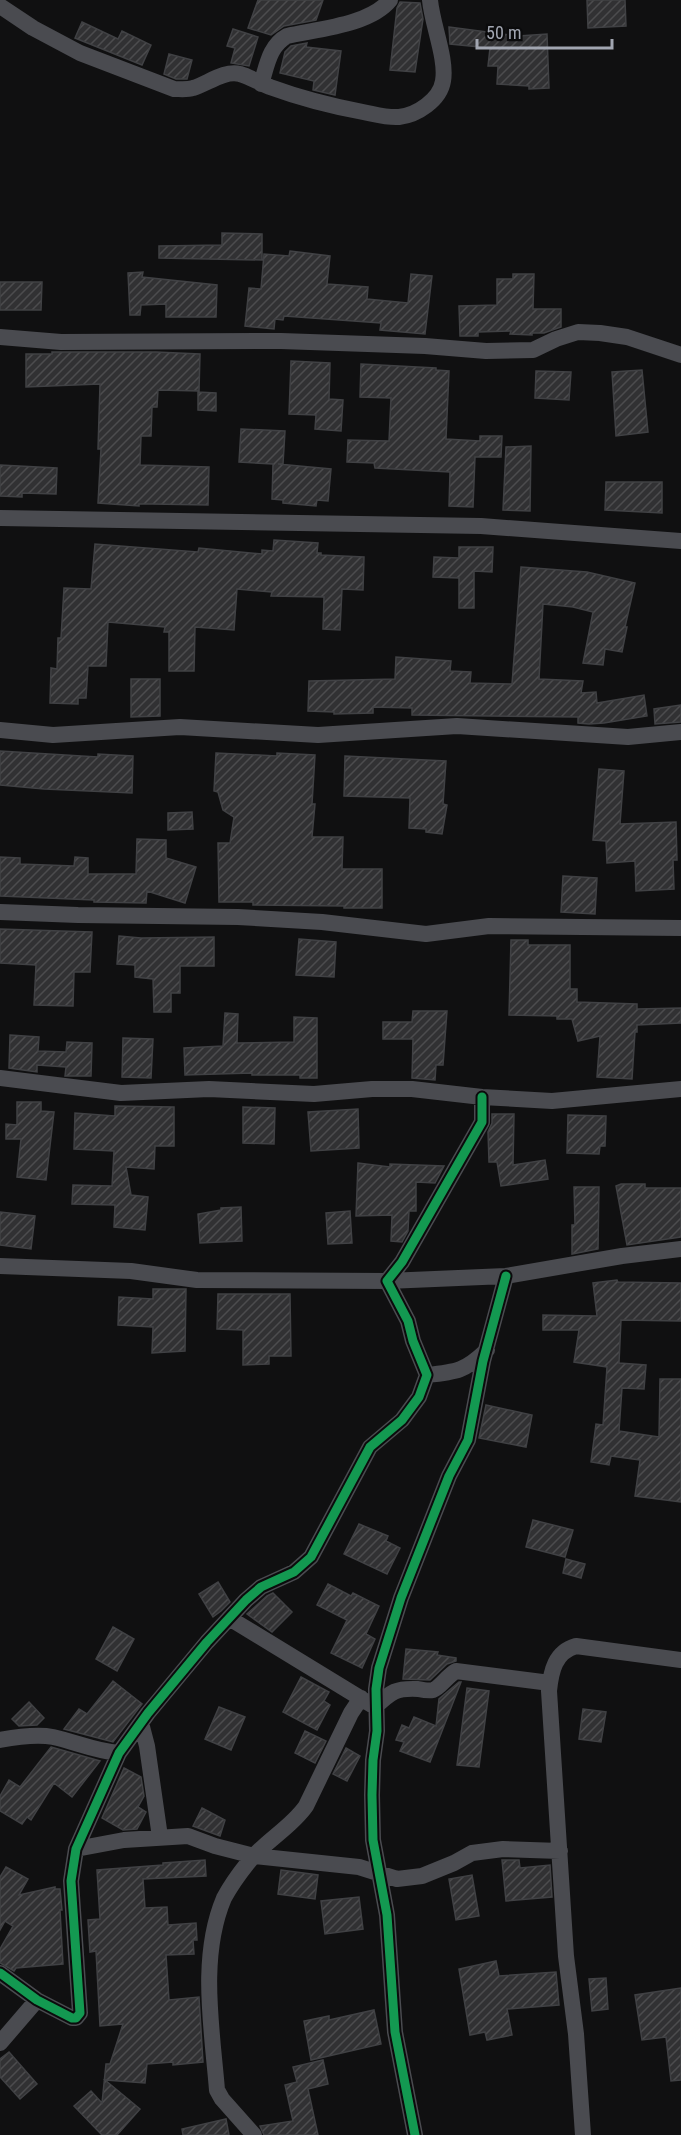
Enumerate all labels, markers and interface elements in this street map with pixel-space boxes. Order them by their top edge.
scale bar [477,12,612,50]
text: 50 m [486,22,521,43]

